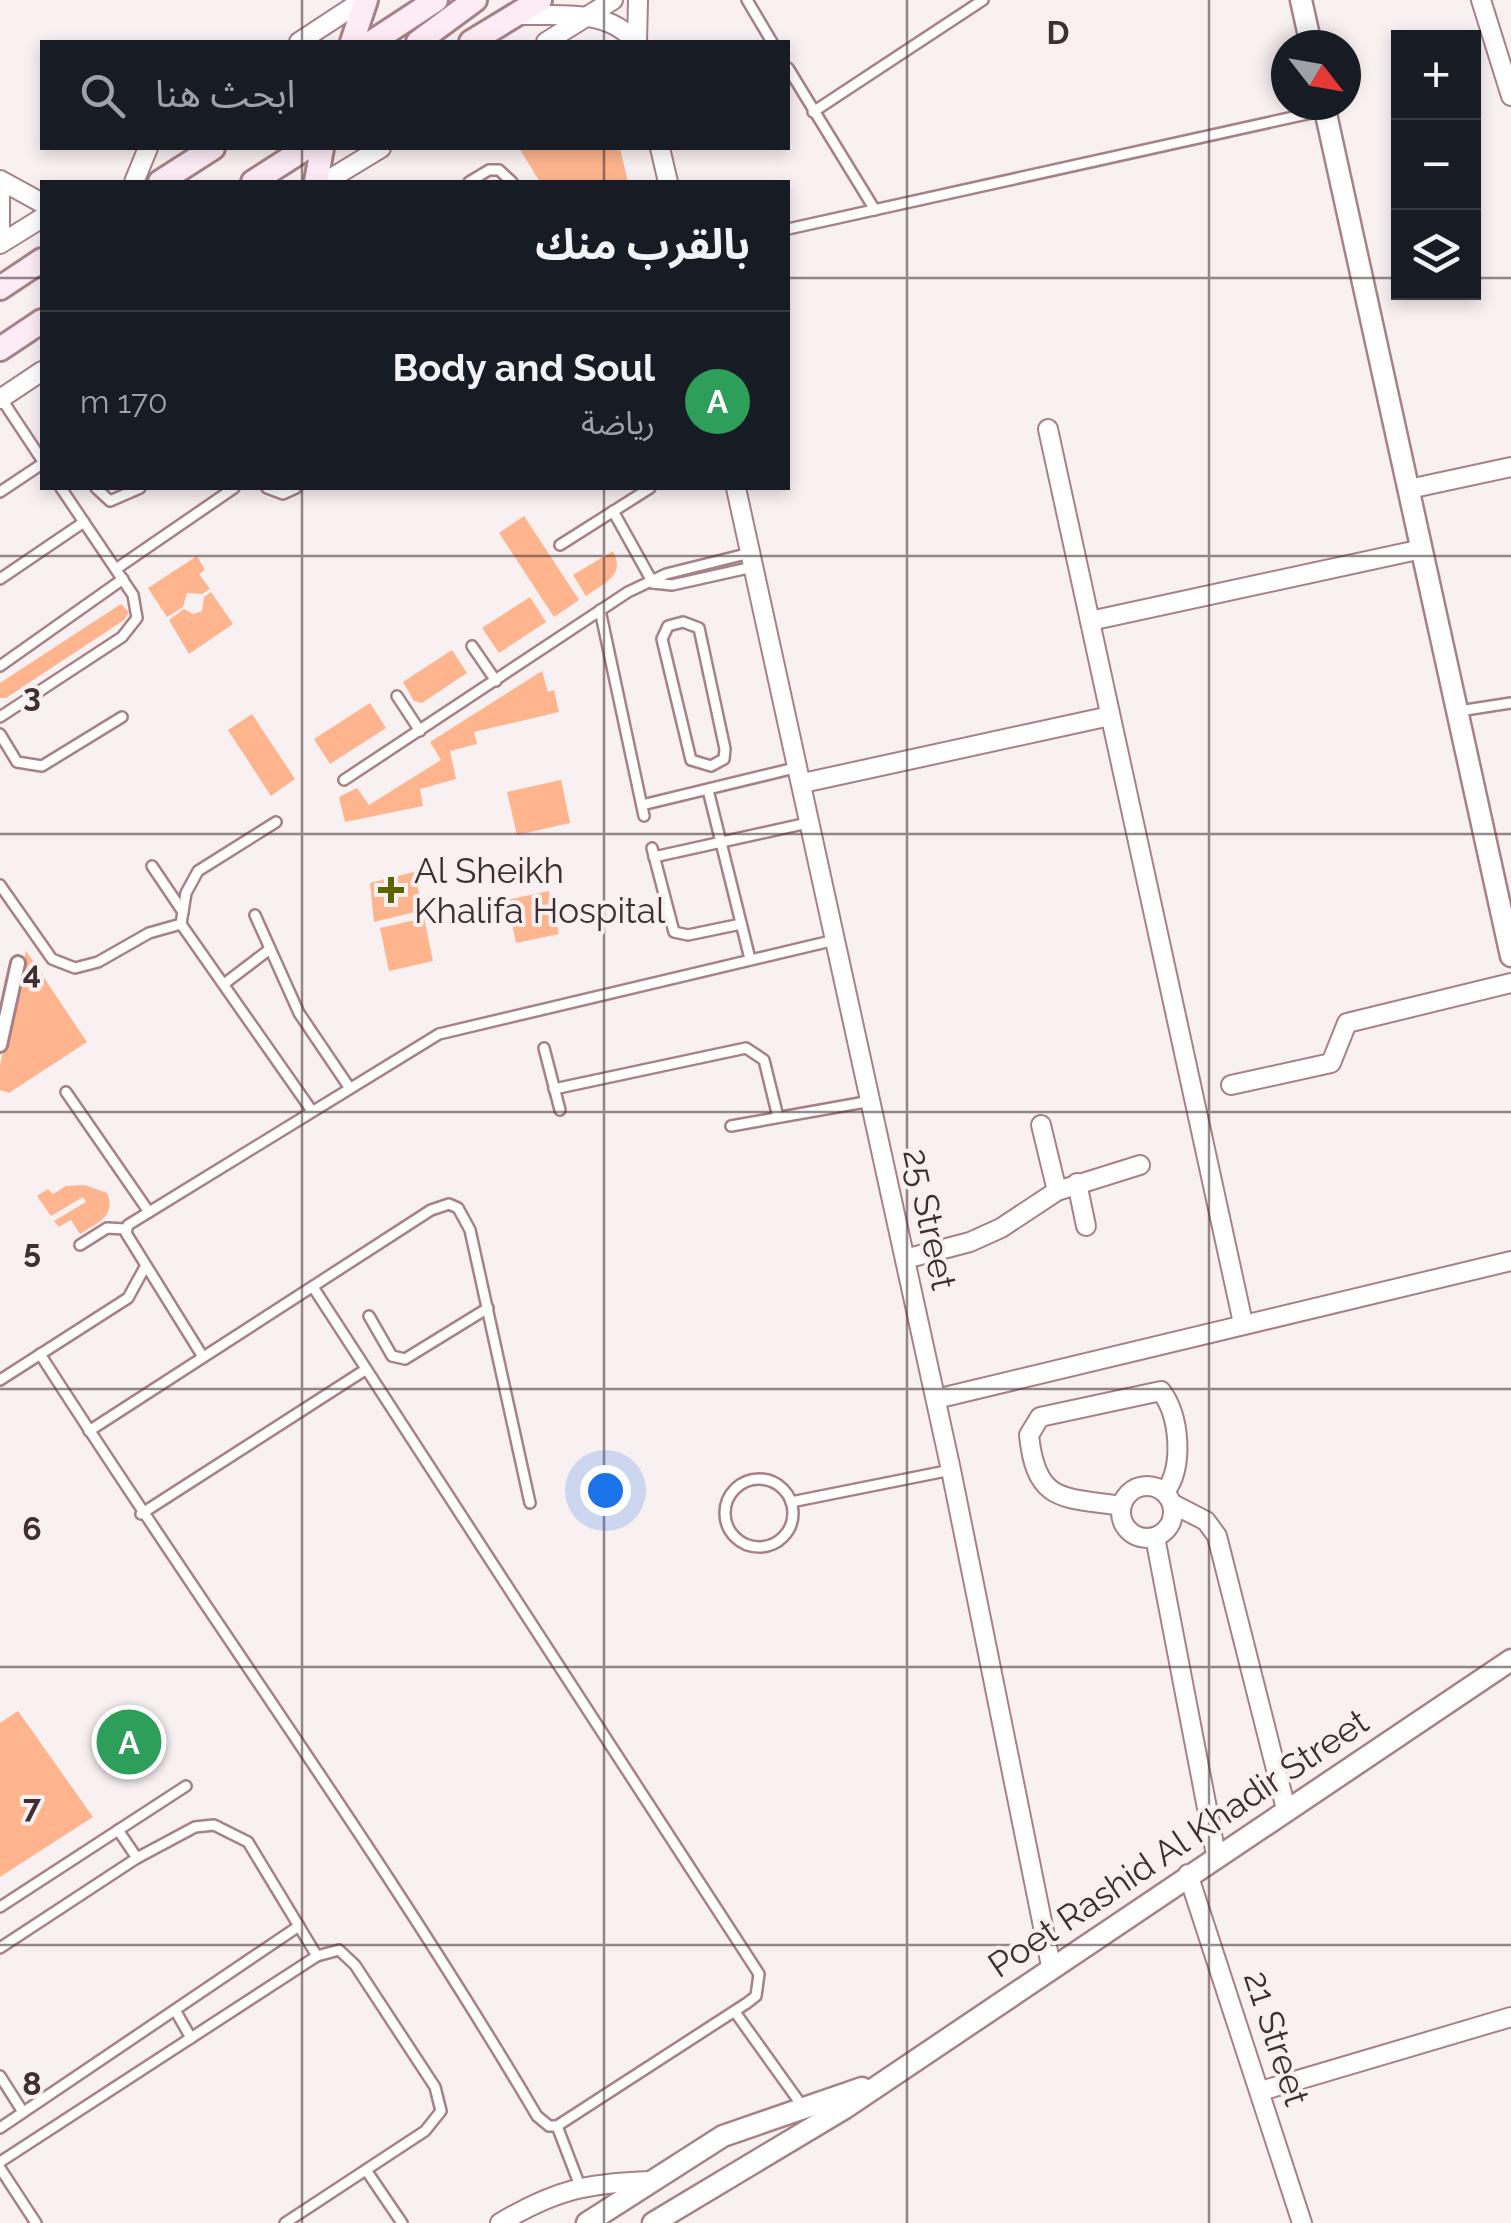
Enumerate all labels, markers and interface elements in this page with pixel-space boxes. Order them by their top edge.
text: D [1047,14,1069,51]
north arrow [1271,30,1361,120]
map controls [1391,30,1481,300]
button: + [1391,30,1481,120]
search box [40,40,790,150]
icon: search [75,68,130,123]
text: ابحث هنا [155,71,296,116]
button: − [1391,120,1481,210]
button: layers [1391,210,1481,300]
text: بالقرب منك [535,220,750,269]
text: Body and Soul [392,345,655,390]
text: 170 m [80,383,168,420]
text: A [707,383,728,420]
text: رياضة [581,404,655,441]
text: 3 [23,676,41,713]
place label: Al Sheikh Khalifa Hospital [414,850,666,931]
marker: Al Sheikh Khalifa Hospital [378,877,404,903]
text: 4 [23,954,41,991]
street label: 25 Street [895,1145,965,1294]
text: 5 [23,1232,41,1269]
your location [580,1465,631,1516]
text: 6 [22,1510,42,1547]
street label: Poet Rashid Al Khadir Street [980,1700,1376,1986]
pin: A [96,1704,162,1780]
text: 7 [23,1788,41,1825]
street label: 21 Street [1236,1965,1318,2111]
text: 8 [22,2065,42,2102]

